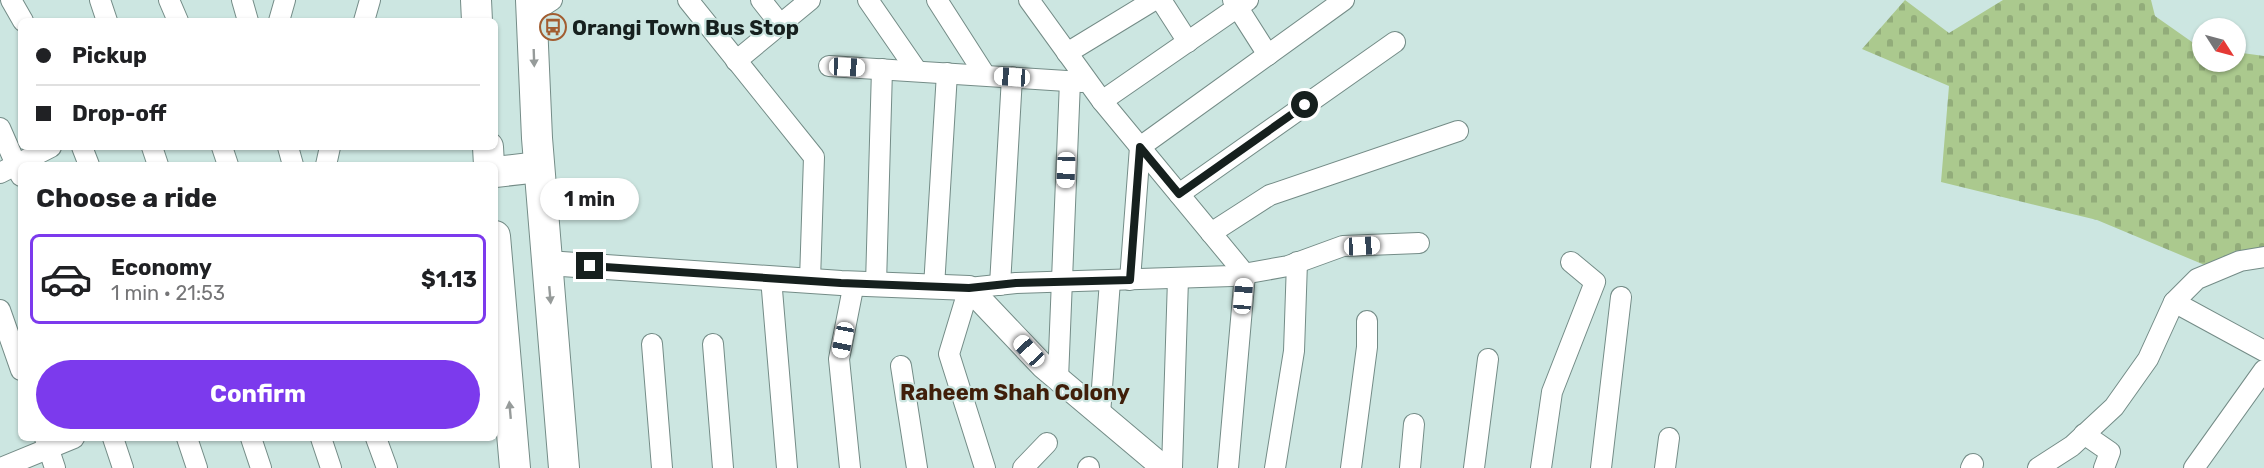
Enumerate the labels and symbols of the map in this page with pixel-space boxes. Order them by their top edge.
bus stop icon: Orangi Town Bus Stop [538,12,568,42]
place label: Orangi Town Bus Stop [572,15,799,40]
north arrow [2192,18,2246,72]
one-way arrow [529,49,538,68]
car [829,57,865,77]
car [993,67,1031,87]
route start [1291,91,1318,118]
car [1056,152,1076,188]
callout: 1 min [540,179,640,221]
car [1344,236,1380,256]
route end [576,252,603,279]
car [1232,277,1254,315]
one-way arrow [545,285,555,304]
car [831,321,855,359]
car [1010,332,1048,370]
district label: Raheem Shah Colony [900,379,1130,406]
one-way arrow [505,400,515,419]

